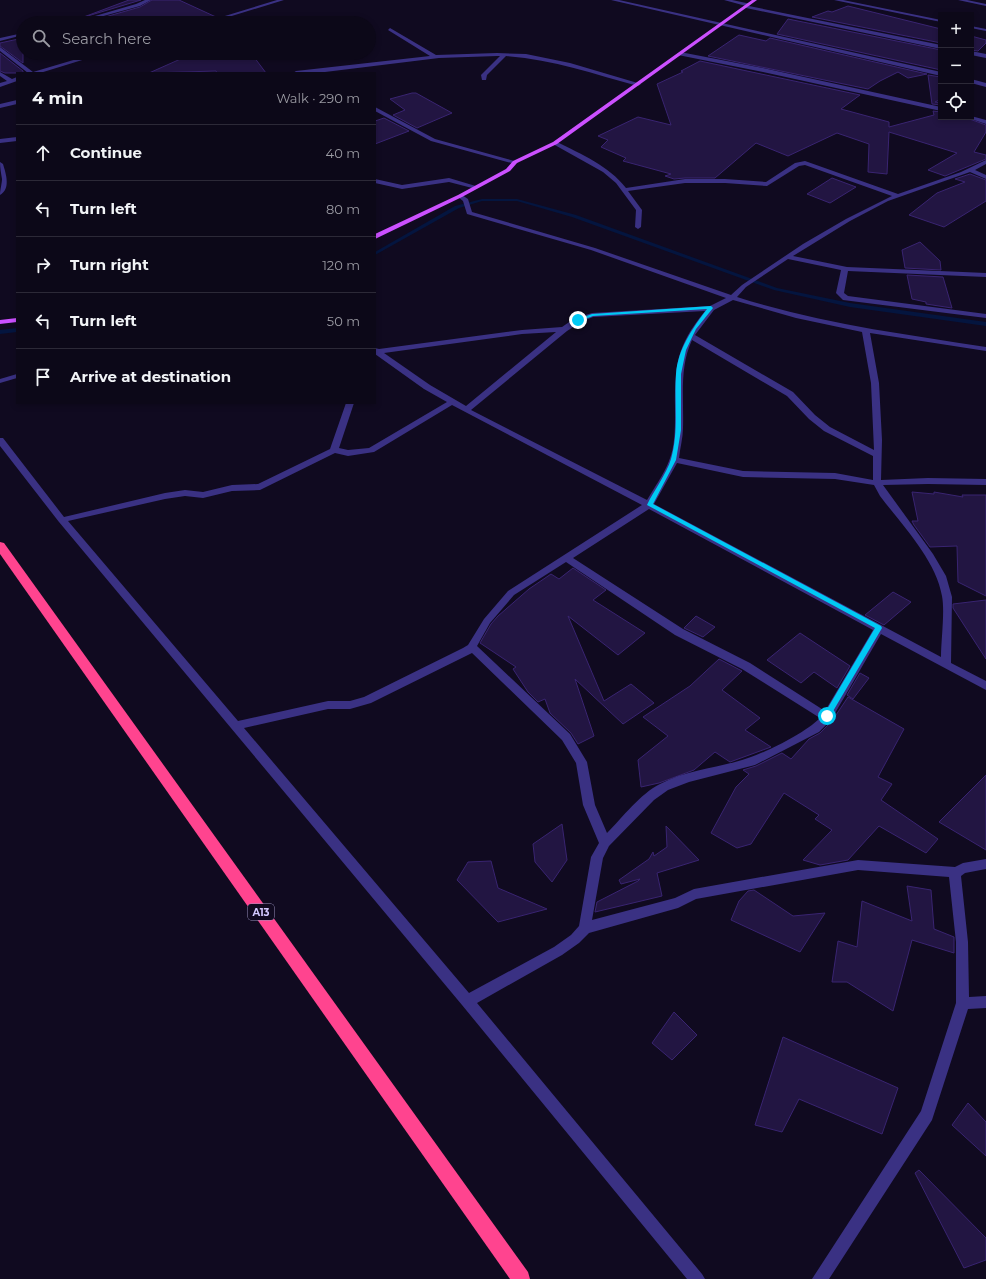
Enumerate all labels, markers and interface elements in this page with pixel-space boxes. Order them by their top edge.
map controls [938,12,974,120]
button: + [938,12,974,48]
search box [16,16,376,60]
icon: search [30,27,52,49]
text: Search here [62,29,151,48]
button: − [938,48,974,84]
button: locate [938,84,974,120]
text: 4 min [32,88,83,108]
text: Walk · 290 m [276,90,360,106]
icon: ahead [32,142,54,164]
text: Continue [70,143,142,162]
text: 40 m [326,145,360,161]
icon: left [32,198,54,220]
text: Turn left [70,199,137,218]
text: 80 m [326,201,360,217]
icon: right [32,254,54,276]
text: Turn right [70,255,149,274]
text: 120 m [322,257,360,273]
icon: left [32,310,54,332]
text: Turn left [70,311,137,330]
route end [569,311,587,329]
text: 50 m [327,313,360,329]
icon: arrive [32,366,54,388]
text: Arrive at destination [70,367,231,386]
route start [818,707,836,725]
road number: A13 [248,904,274,920]

